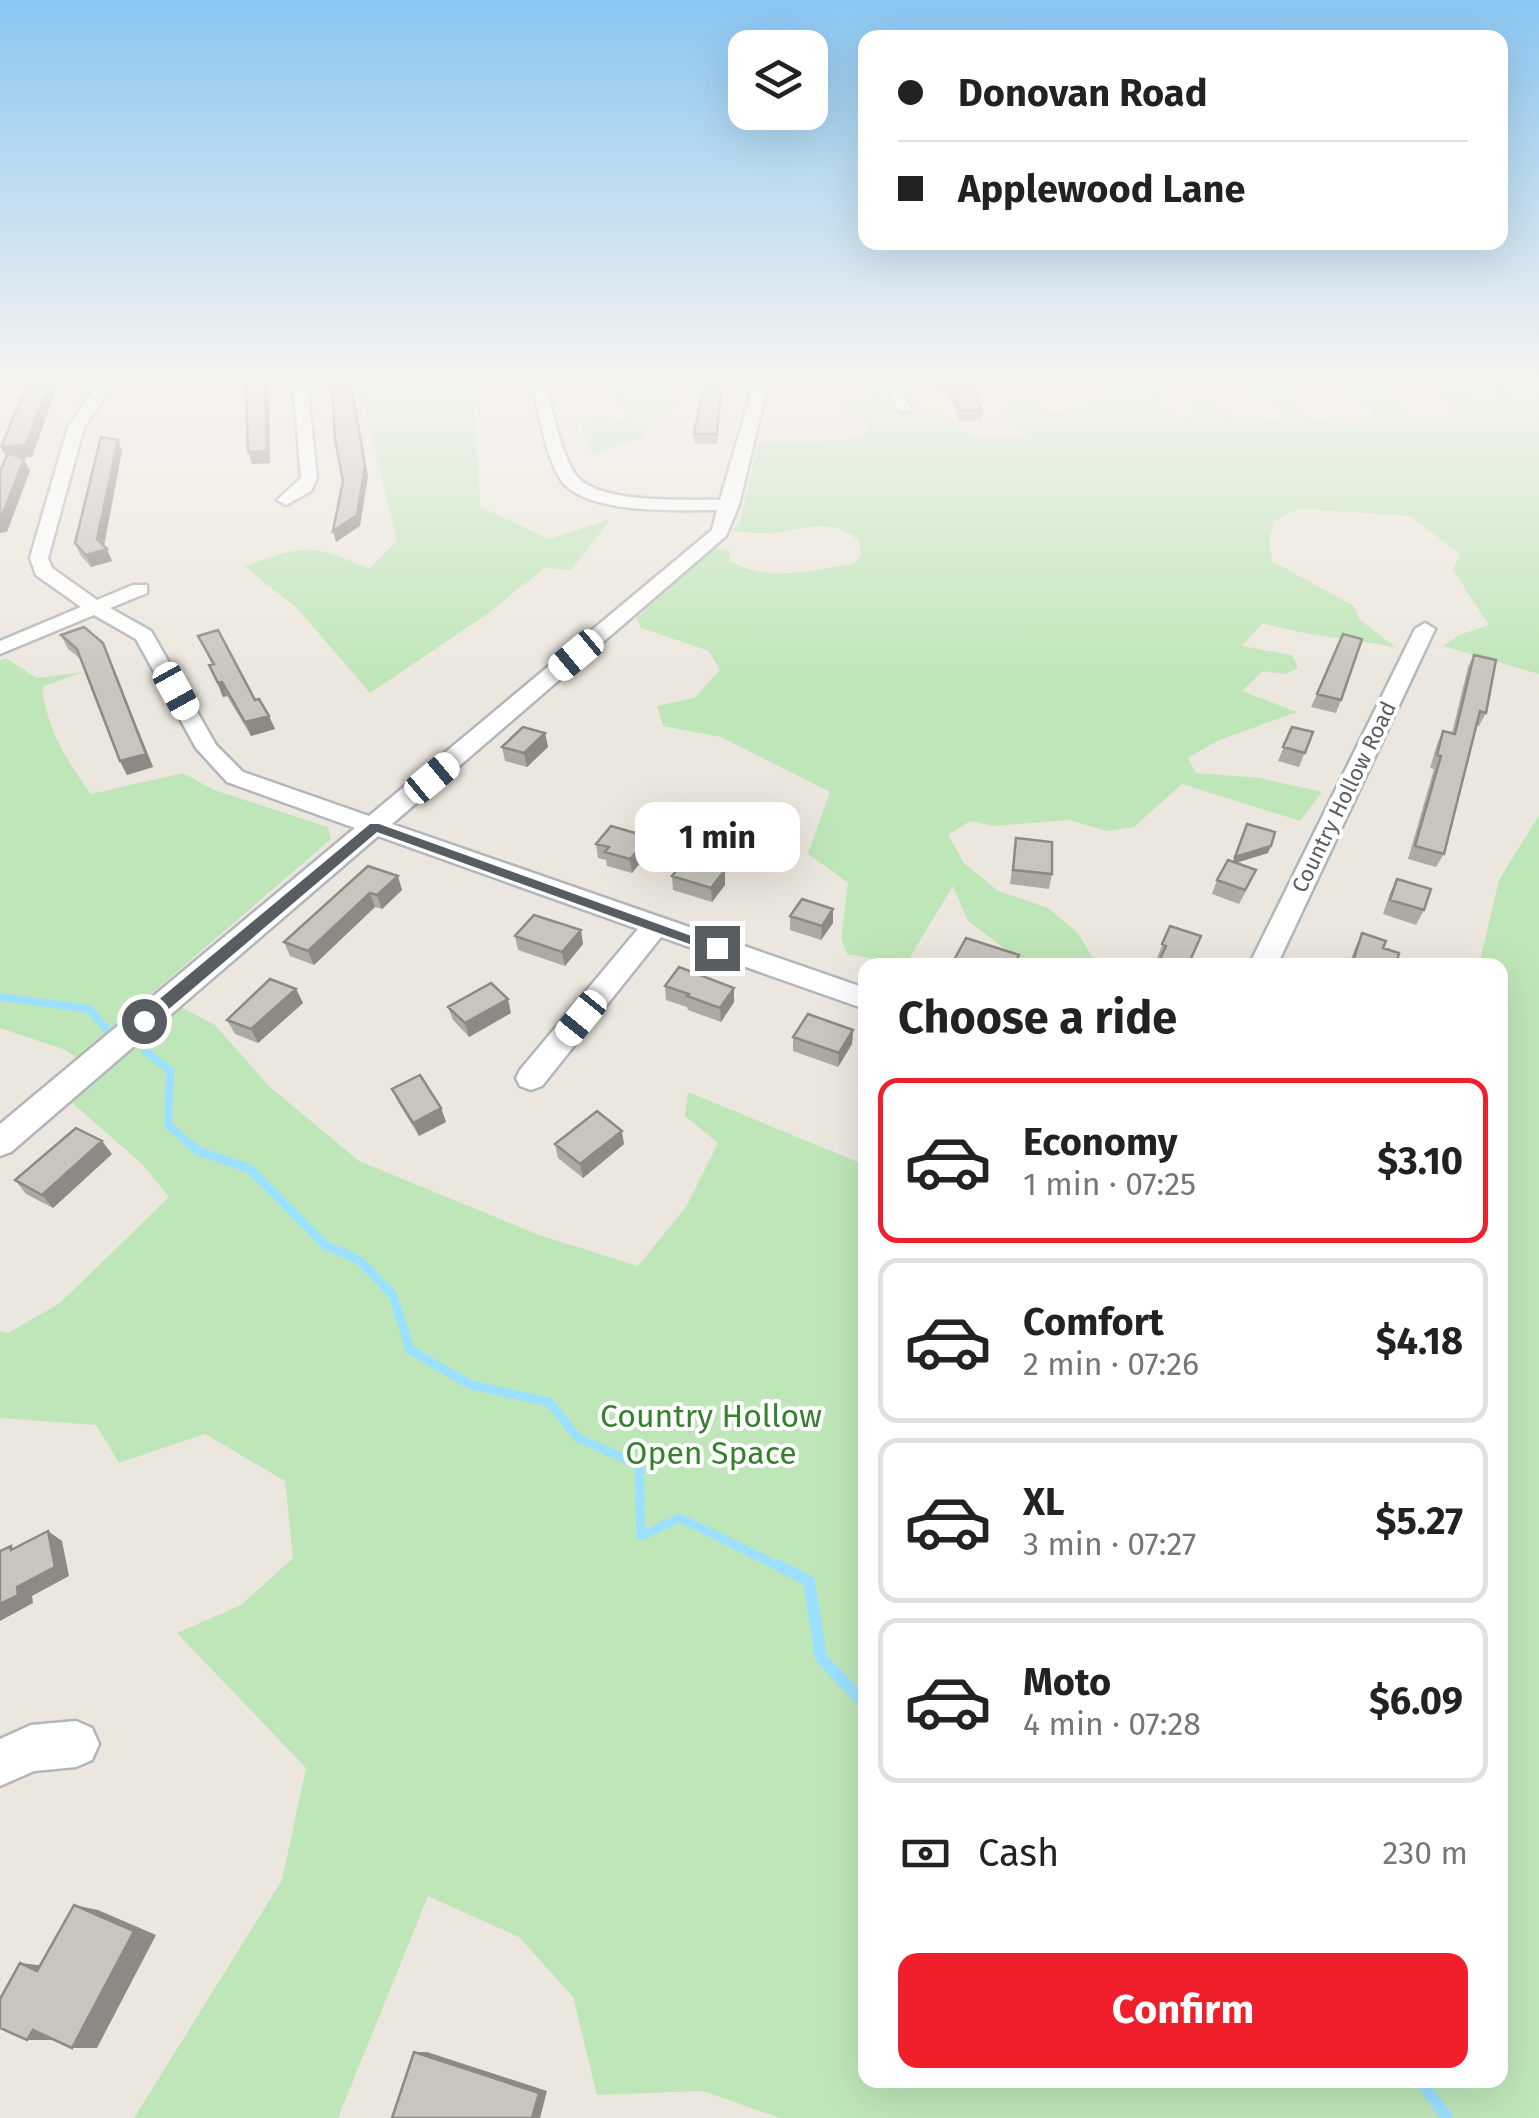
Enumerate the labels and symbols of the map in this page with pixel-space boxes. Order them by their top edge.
car [543,624,609,686]
car [148,657,204,725]
street label: Country Hollow Road [1286,697,1402,897]
car [399,747,465,809]
callout: 1 min [634,803,800,873]
route end [695,926,740,971]
car [550,985,612,1051]
route start [122,999,167,1044]
park label: Country Hollow Open Space [600,1397,822,1472]

